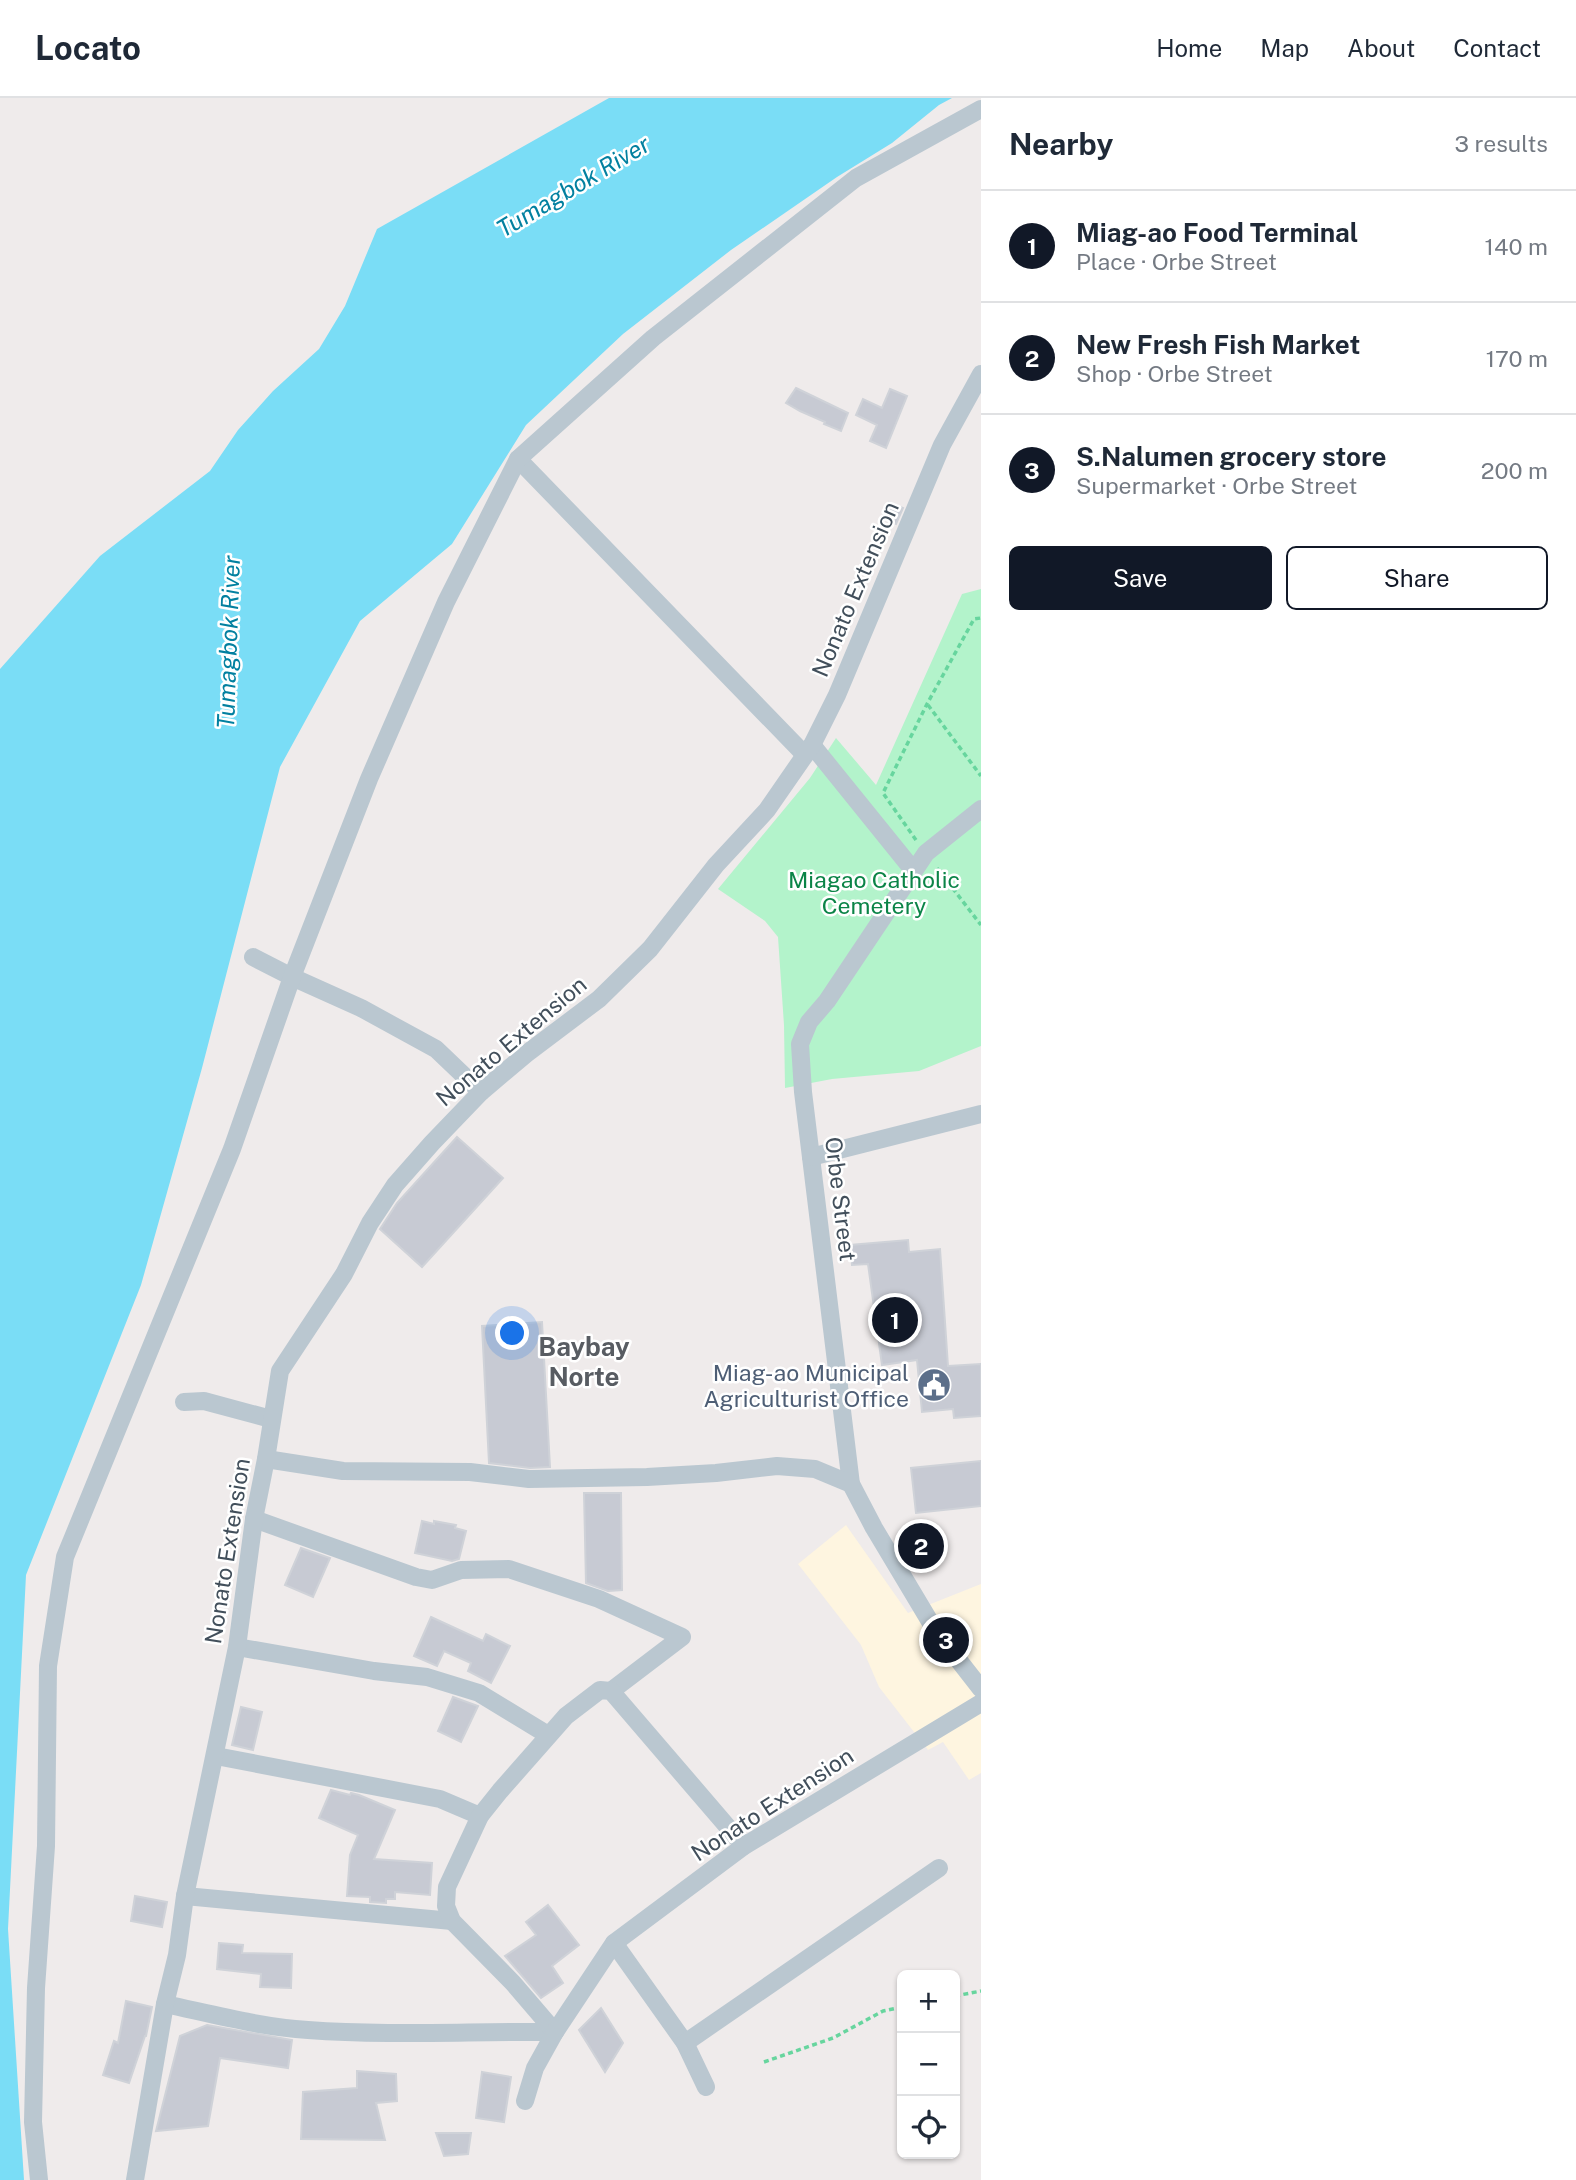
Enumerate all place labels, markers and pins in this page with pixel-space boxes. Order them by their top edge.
pin: 1 [872,1294,918,1346]
place label: Miag-ao Municipal Agriculturist Office [704,1359,909,1412]
public building icon: Miag-ao Municipal Agriculturist Office [915,1366,953,1404]
pin: 2 [898,1520,944,1572]
pin: 3 [923,1614,969,1666]

